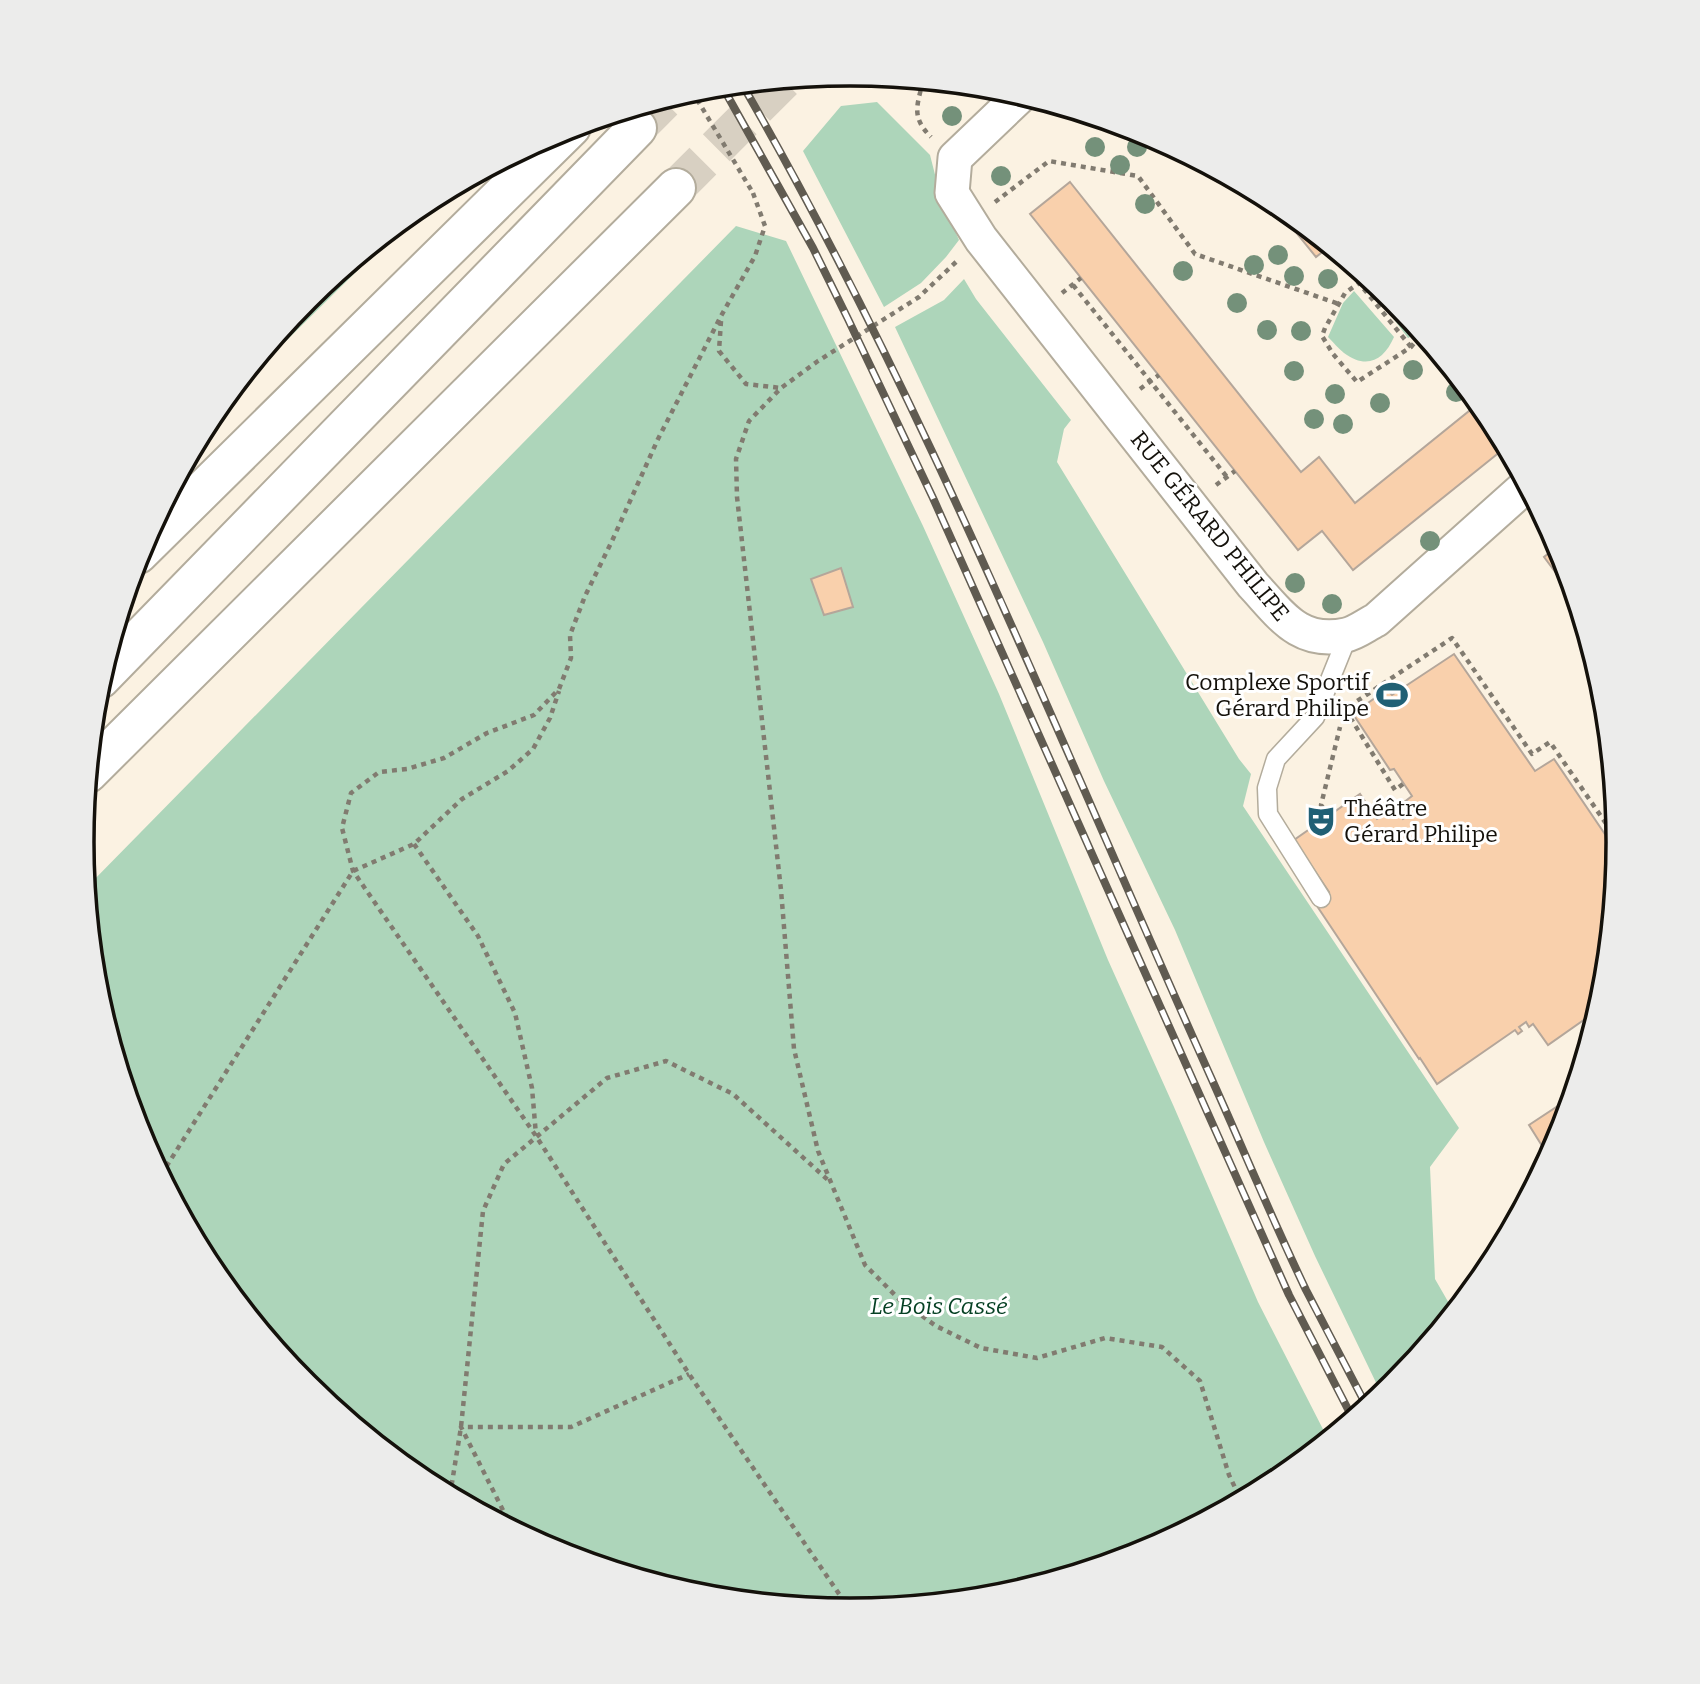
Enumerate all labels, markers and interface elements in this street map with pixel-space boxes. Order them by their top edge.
street label: RUE GÉRARD PHILIPE [1125,425,1295,627]
place label: Complexe Sportif Gérard Philipe [1185,668,1371,722]
sports icon: Complexe Sportif Gérard Philipe [1375,678,1409,712]
place label: Théâtre Gérard Philipe [1344,794,1498,848]
theatre icon: Théâtre Gérard Philipe [1304,804,1338,838]
park label: Le Bois Cassé [870,1292,1008,1320]

